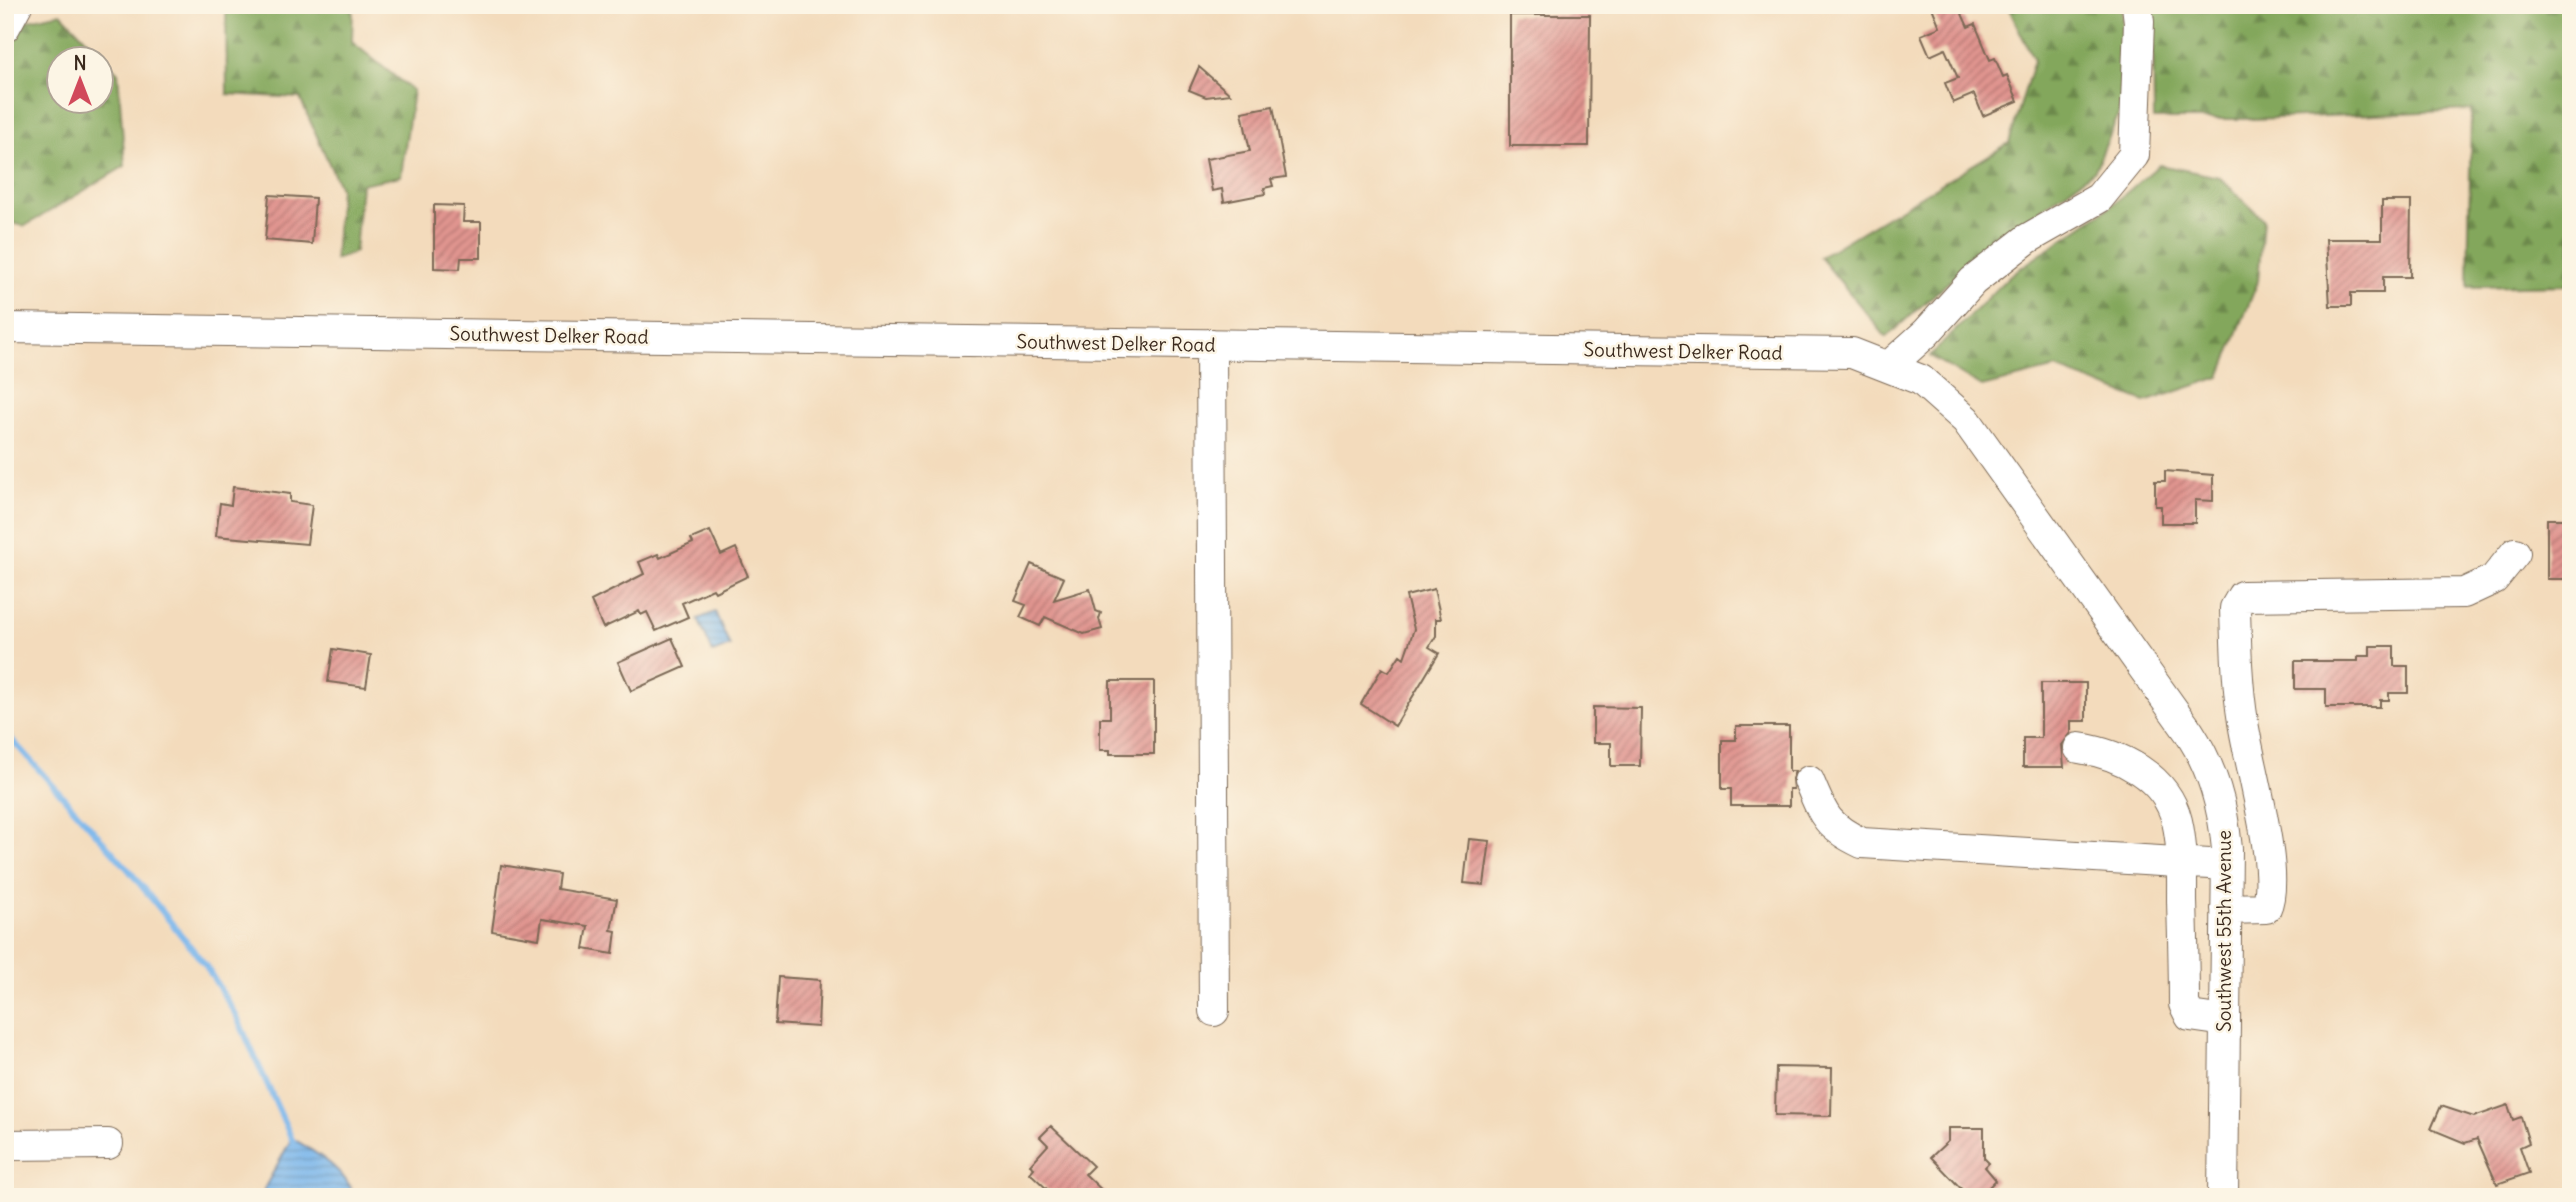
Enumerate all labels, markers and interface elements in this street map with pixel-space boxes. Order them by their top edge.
north arrow [46,46,116,116]
text: N [73,51,87,75]
street label: Southwest Delker Road [449,321,649,349]
street label: Southwest Delker Road [1016,329,1216,357]
street label: Southwest Delker Road [1583,337,1783,365]
street label: Southwest 55th Avenue [2212,830,2236,1032]

